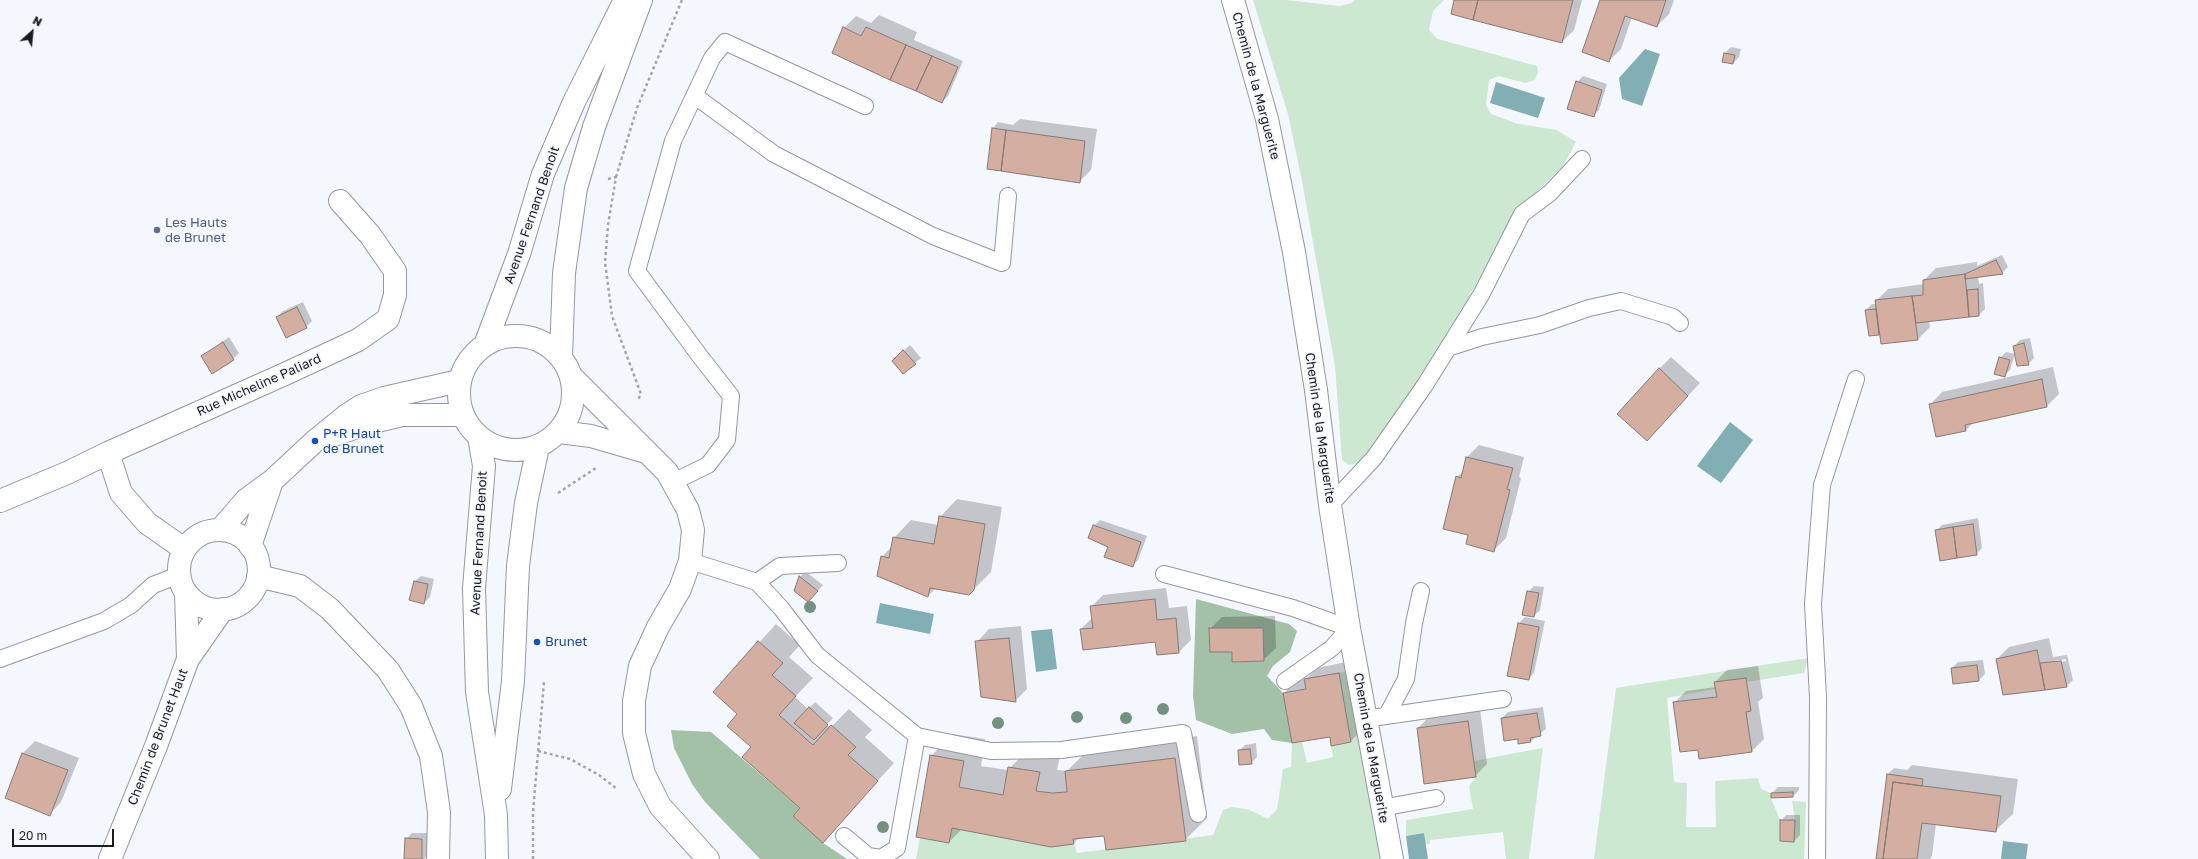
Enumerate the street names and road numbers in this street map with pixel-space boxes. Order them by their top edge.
street label: Chemin de la Marguerite [1229,10,1283,162]
street label: Avenue Fernand Benoit [501,144,563,286]
street label: Rue Micheline Paliard [194,351,324,419]
street label: Chemin de la Marguerite [1302,352,1338,504]
street label: Avenue Fernand Benoit [467,470,491,616]
street label: Chemin de Brunet Haut [125,666,191,808]
street label: Chemin de la Marguerite [1350,672,1392,824]

